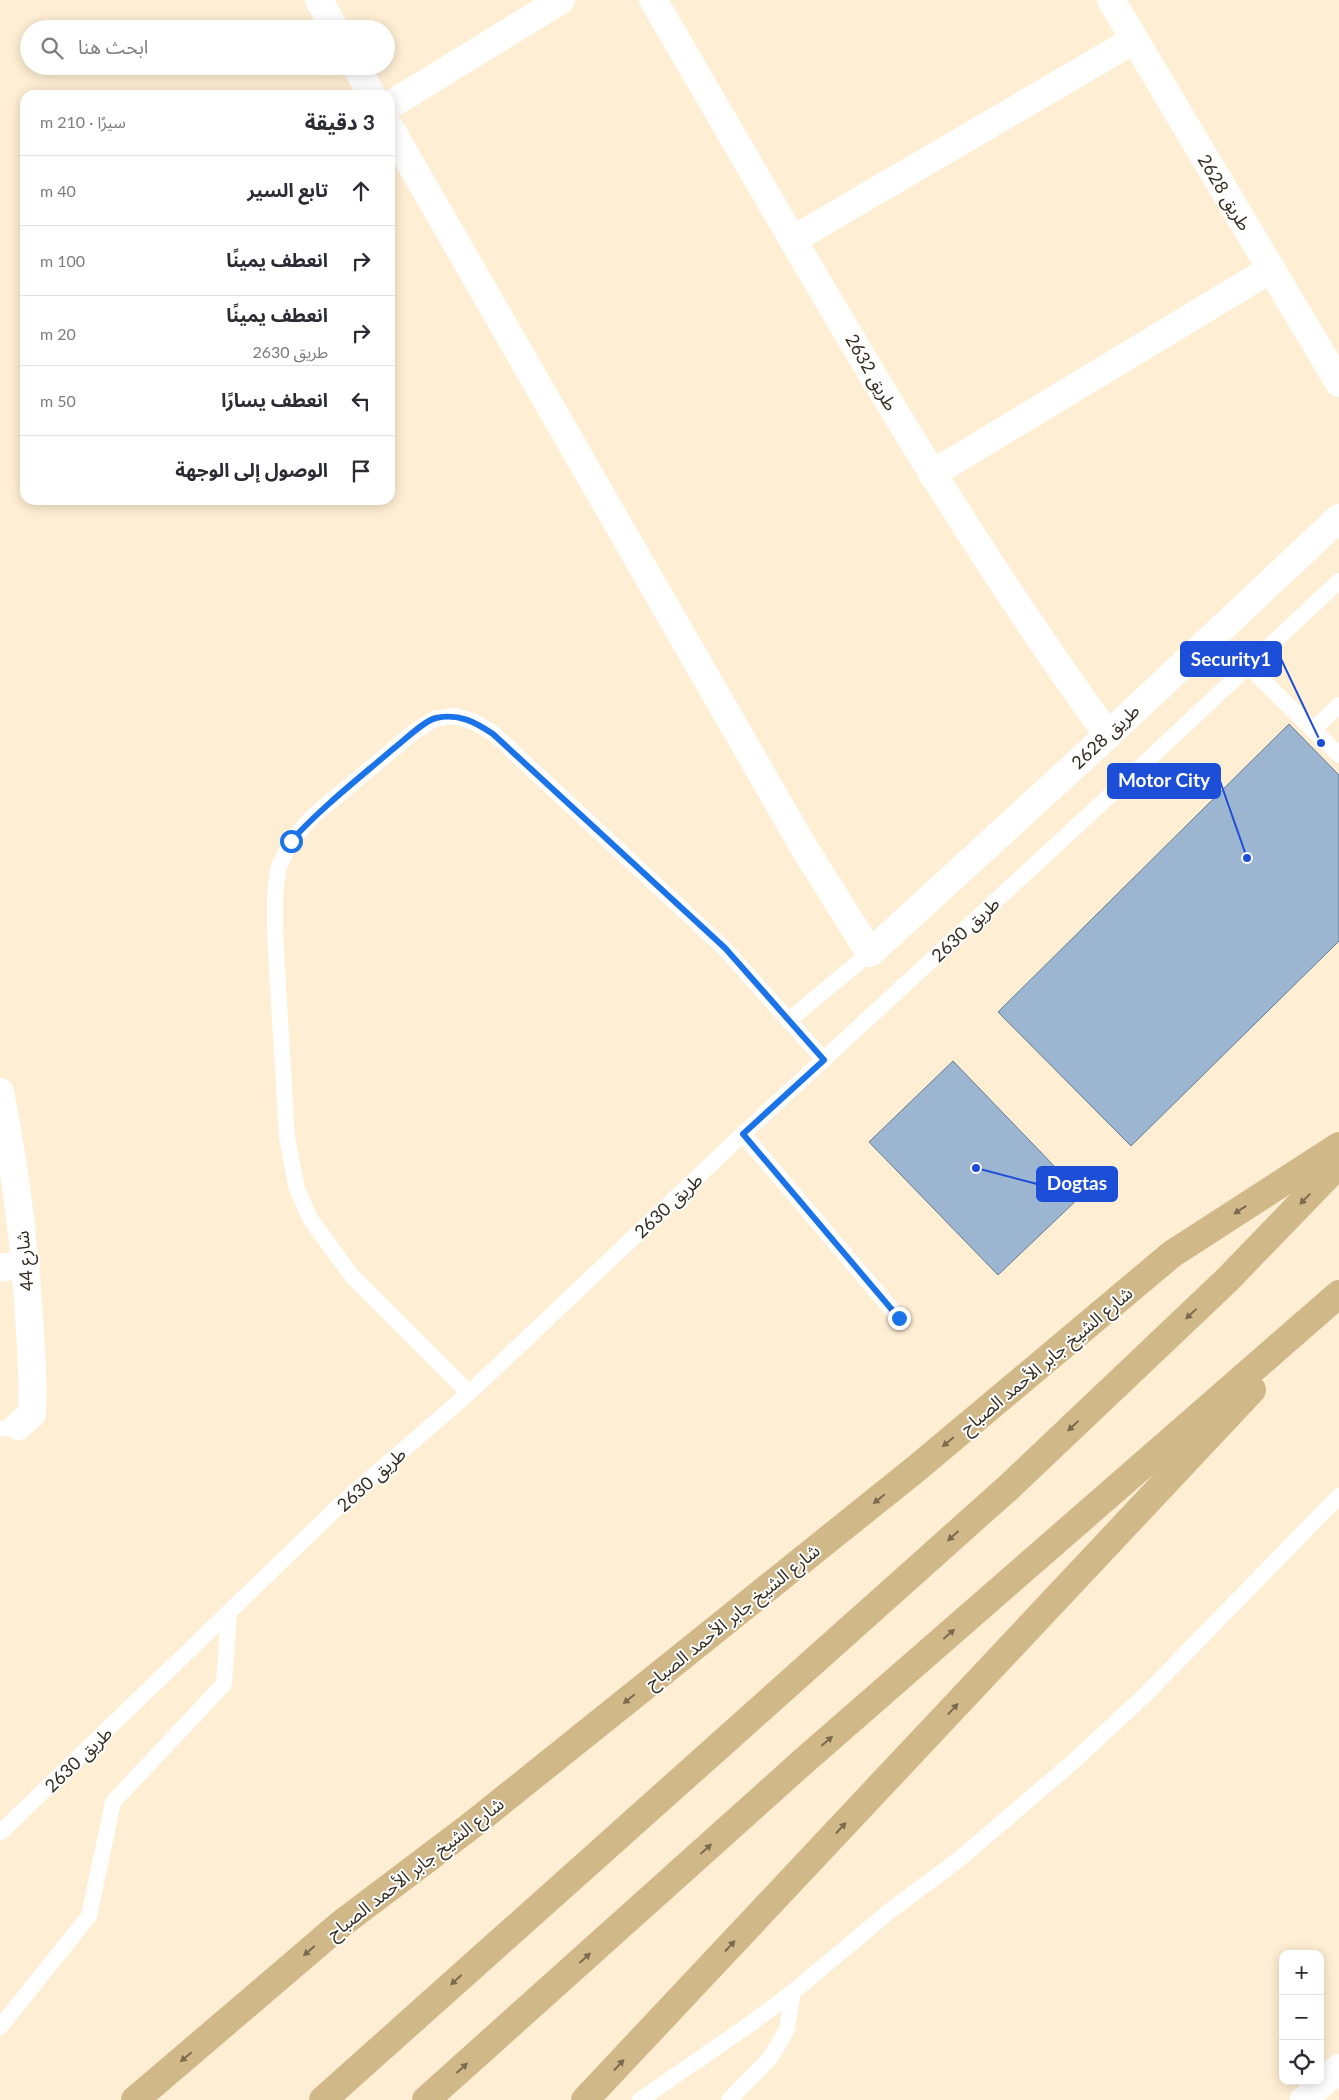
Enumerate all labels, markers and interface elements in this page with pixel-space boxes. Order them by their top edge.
search box [20,20,395,75]
icon: search [38,34,66,62]
text: ابحث هنا [78,35,148,58]
text: 3 دقيقة [305,109,375,134]
text: سيرًا · 210 m [40,112,126,131]
street label: طريق 2628 [1193,150,1256,235]
icon: ahead [347,177,375,205]
text: تابع السير [247,178,328,201]
text: 40 m [40,181,76,200]
icon: right [347,247,375,275]
text: انعطف يمينًا [226,248,328,271]
text: 100 m [40,251,85,270]
text: انعطف يمينًا [226,303,328,326]
icon: right [347,319,375,347]
text: 20 m [40,324,76,343]
street label: طريق 2632 [840,330,903,415]
text: طريق 2630 [252,342,328,361]
icon: left [347,387,375,415]
text: انعطف يسارًا [221,388,328,411]
text: 50 m [40,391,76,410]
icon: arrive [347,457,375,485]
text: الوصول إلى الوجهة [175,458,328,481]
callout: Security1 [1181,642,1281,676]
text: Security1 [1191,647,1271,670]
street label: طريق 2628 [1066,699,1144,774]
callout: Motor City [1108,764,1220,798]
text: Motor City [1118,768,1211,791]
route start [280,830,303,853]
street label: طريق 2630 [926,892,1004,967]
callout: Dogtas [1037,1167,1117,1201]
street label: طريق 2630 [629,1168,707,1243]
text: Dogtas [1047,1171,1107,1194]
one-way arrow [1299,1193,1311,1205]
one-way arrow [1233,1206,1246,1215]
street label: شارع 44 [10,1230,42,1292]
street label: شارع الشيخ جابر الأحمد الصباح [955,1281,1139,1442]
route end [888,1307,911,1330]
one-way arrow [1185,1308,1197,1320]
one-way arrow [1067,1420,1079,1432]
one-way arrow [942,1436,955,1447]
street label: طريق 2630 [332,1442,411,1516]
one-way arrow [872,1493,885,1504]
one-way arrow [948,1530,960,1542]
street label: شارع الشيخ جابر الأحمد الصباح [640,1539,826,1696]
one-way arrow [943,1628,955,1640]
one-way arrow [623,1694,636,1705]
one-way arrow [947,1704,959,1716]
street label: طريق 2630 [40,1722,117,1797]
one-way arrow [821,1736,833,1747]
street label: شارع الشيخ جابر الأحمد الصباح [322,1792,510,1947]
one-way arrow [835,1822,847,1834]
one-way arrow [699,1843,711,1855]
one-way arrow [724,1940,736,1952]
one-way arrow [303,1946,316,1957]
map controls [1279,1950,1324,2085]
button: + [1279,1950,1324,1995]
one-way arrow [578,1952,590,1964]
one-way arrow [450,1974,463,1985]
button: − [1279,1995,1324,2040]
button: locate [1279,2040,1324,2085]
one-way arrow [180,2051,192,2063]
one-way arrow [613,2059,625,2071]
one-way arrow [456,2062,469,2073]

